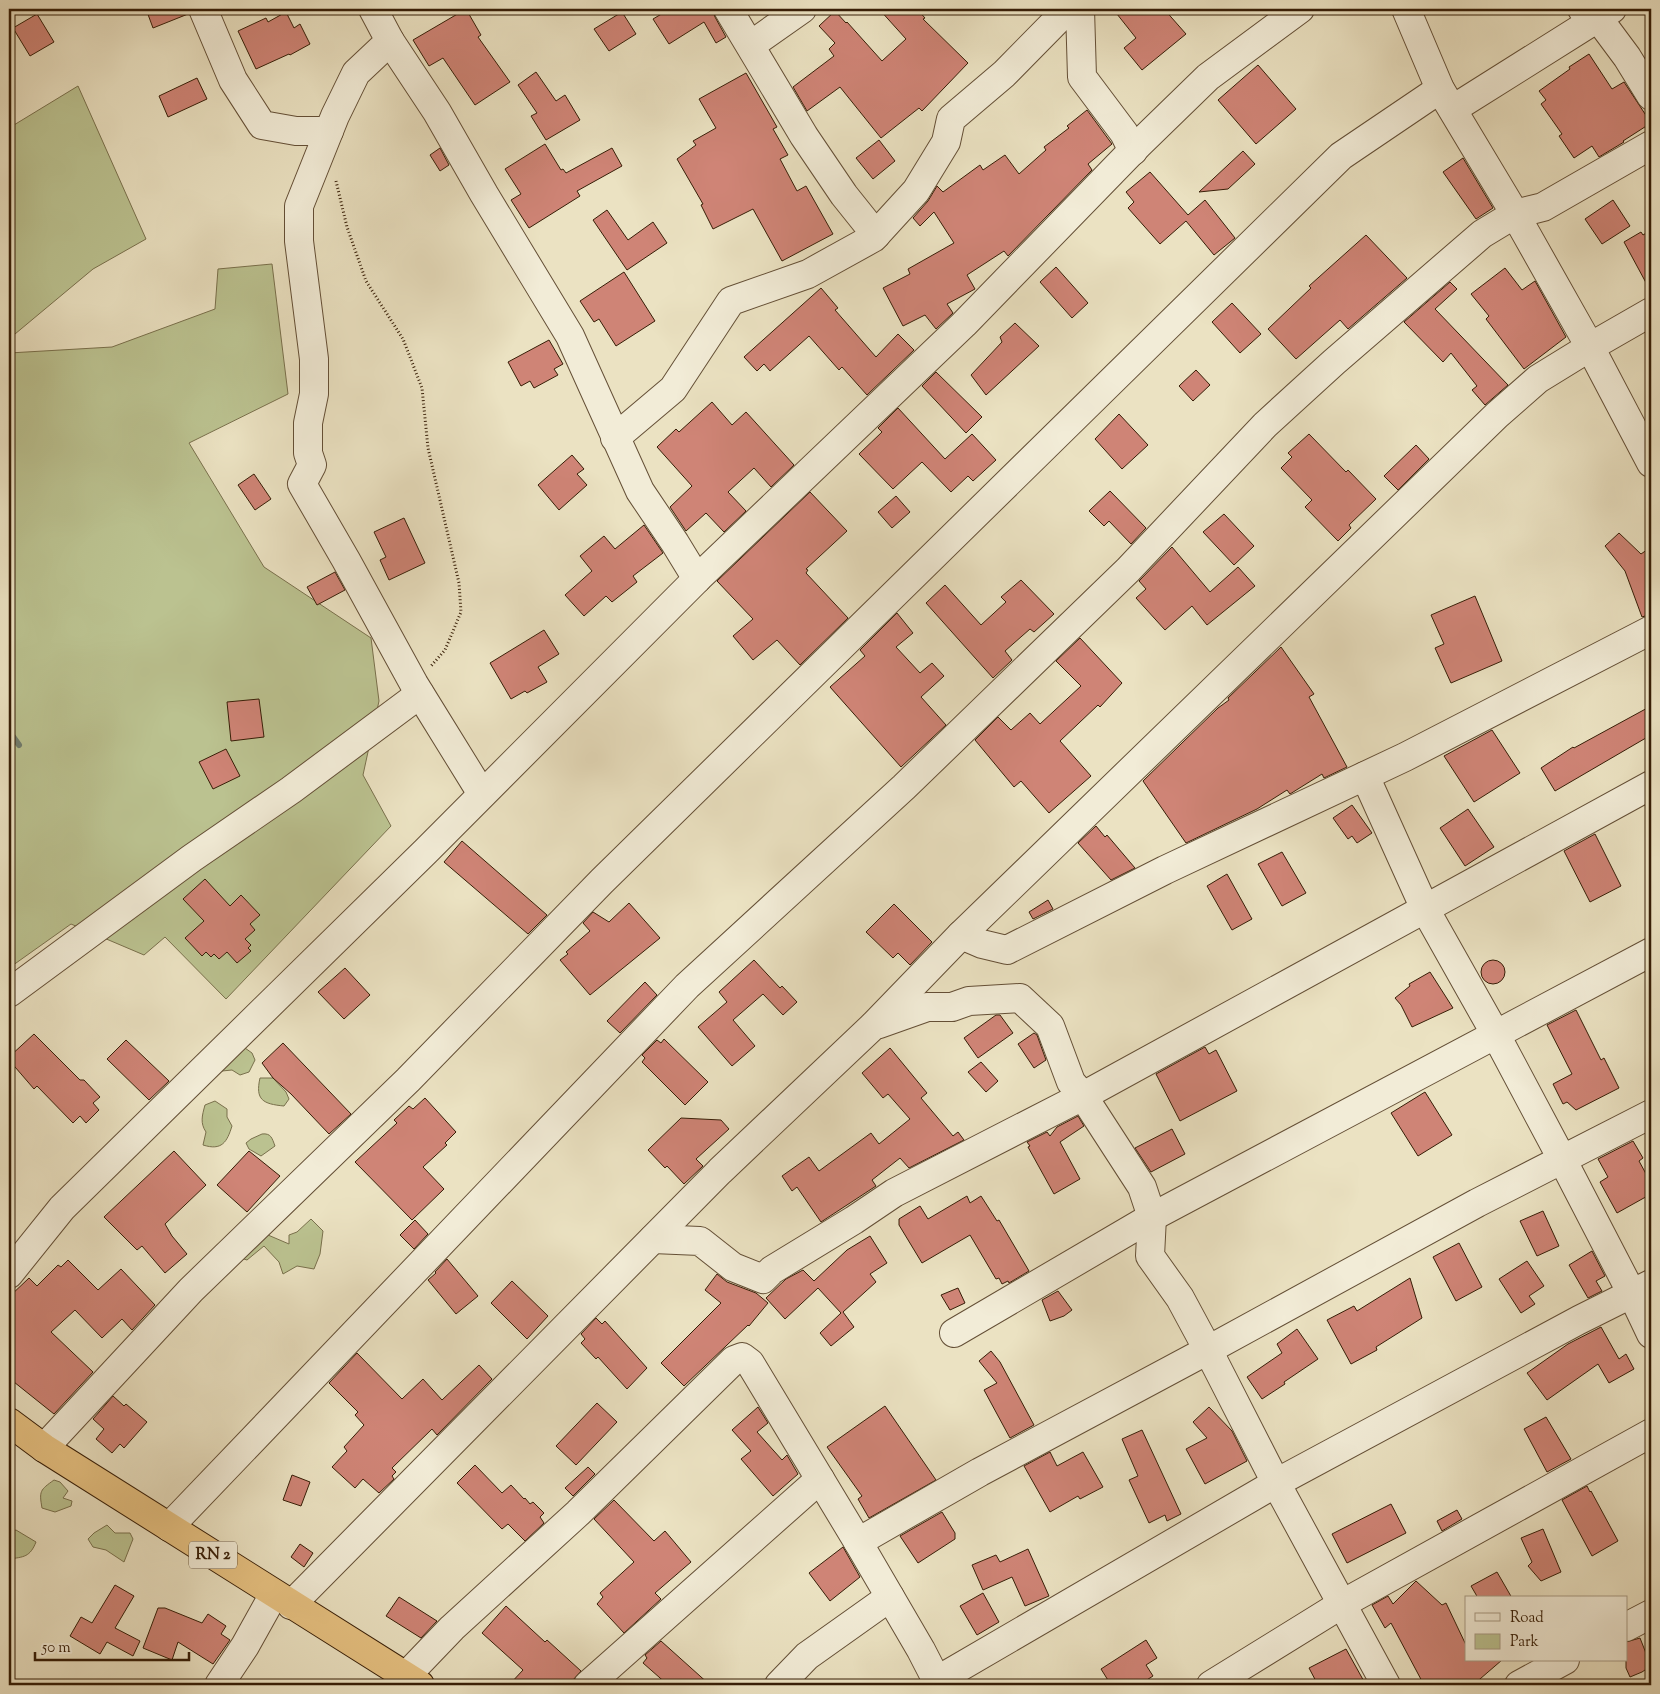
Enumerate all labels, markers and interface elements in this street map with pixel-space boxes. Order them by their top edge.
road number: RN 2 [189,1542,237,1568]
legend [1465,1596,1628,1662]
text: Road [1510,1608,1544,1629]
scale bar [35,1629,189,1661]
text: Park [1510,1632,1539,1653]
text: 50 m [41,1638,71,1659]

